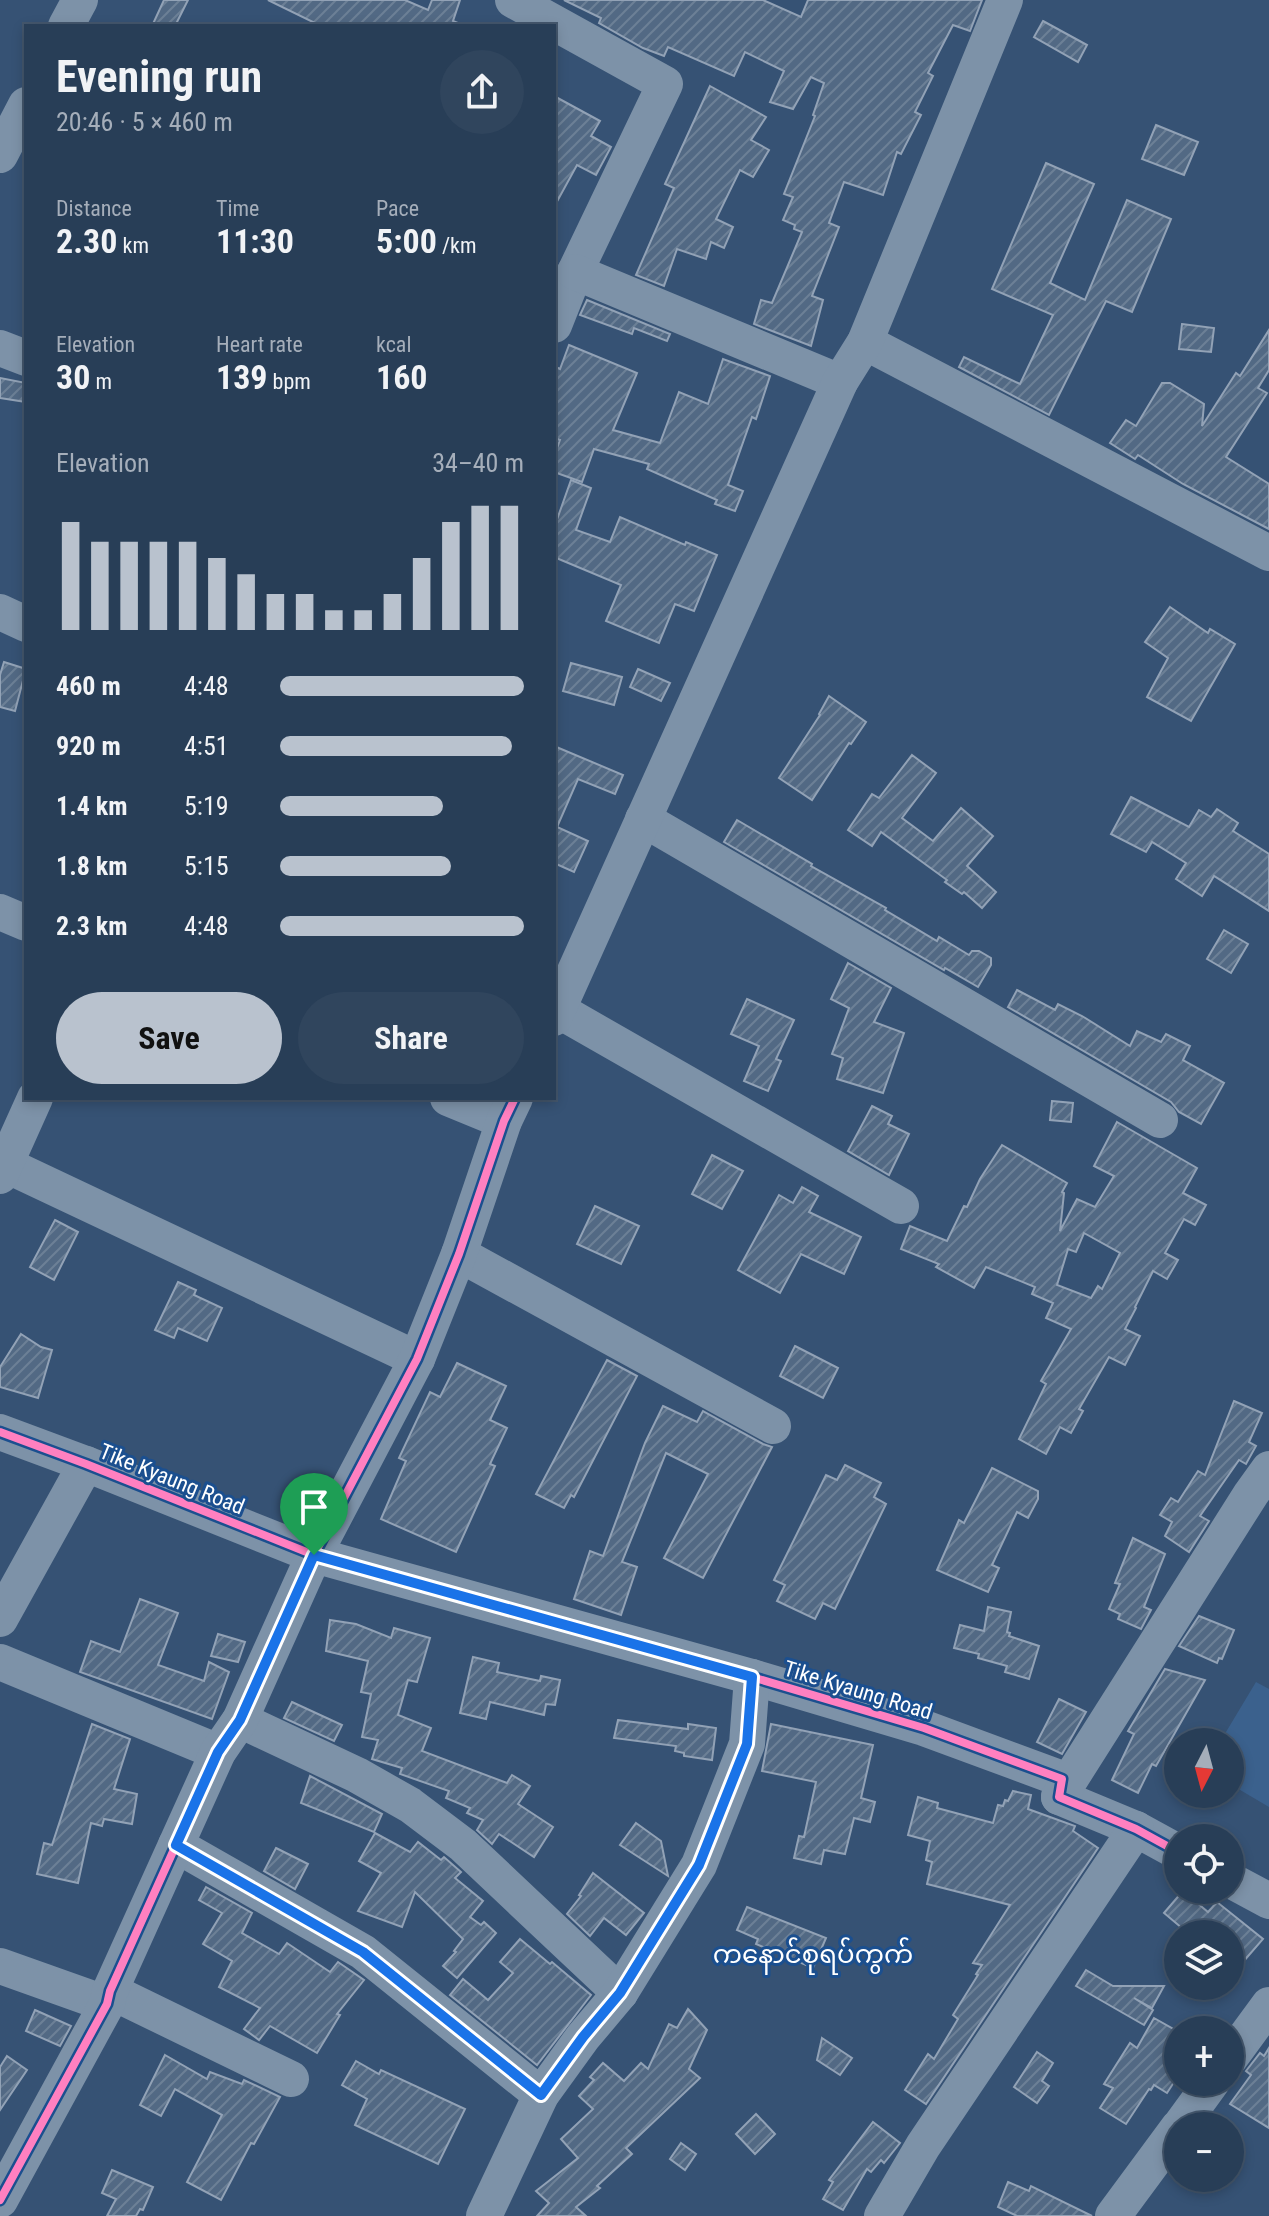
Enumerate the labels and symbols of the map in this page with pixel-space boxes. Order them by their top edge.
street label: Tike Kyaung Road [96,1439,248,1519]
pin [280,1473,348,1555]
street label: Tike Kyaung Road [781,1656,935,1724]
north arrow [1164,1728,1244,1808]
district label: ကနောင်စုရပ်ကွက် [713,1937,913,1975]

